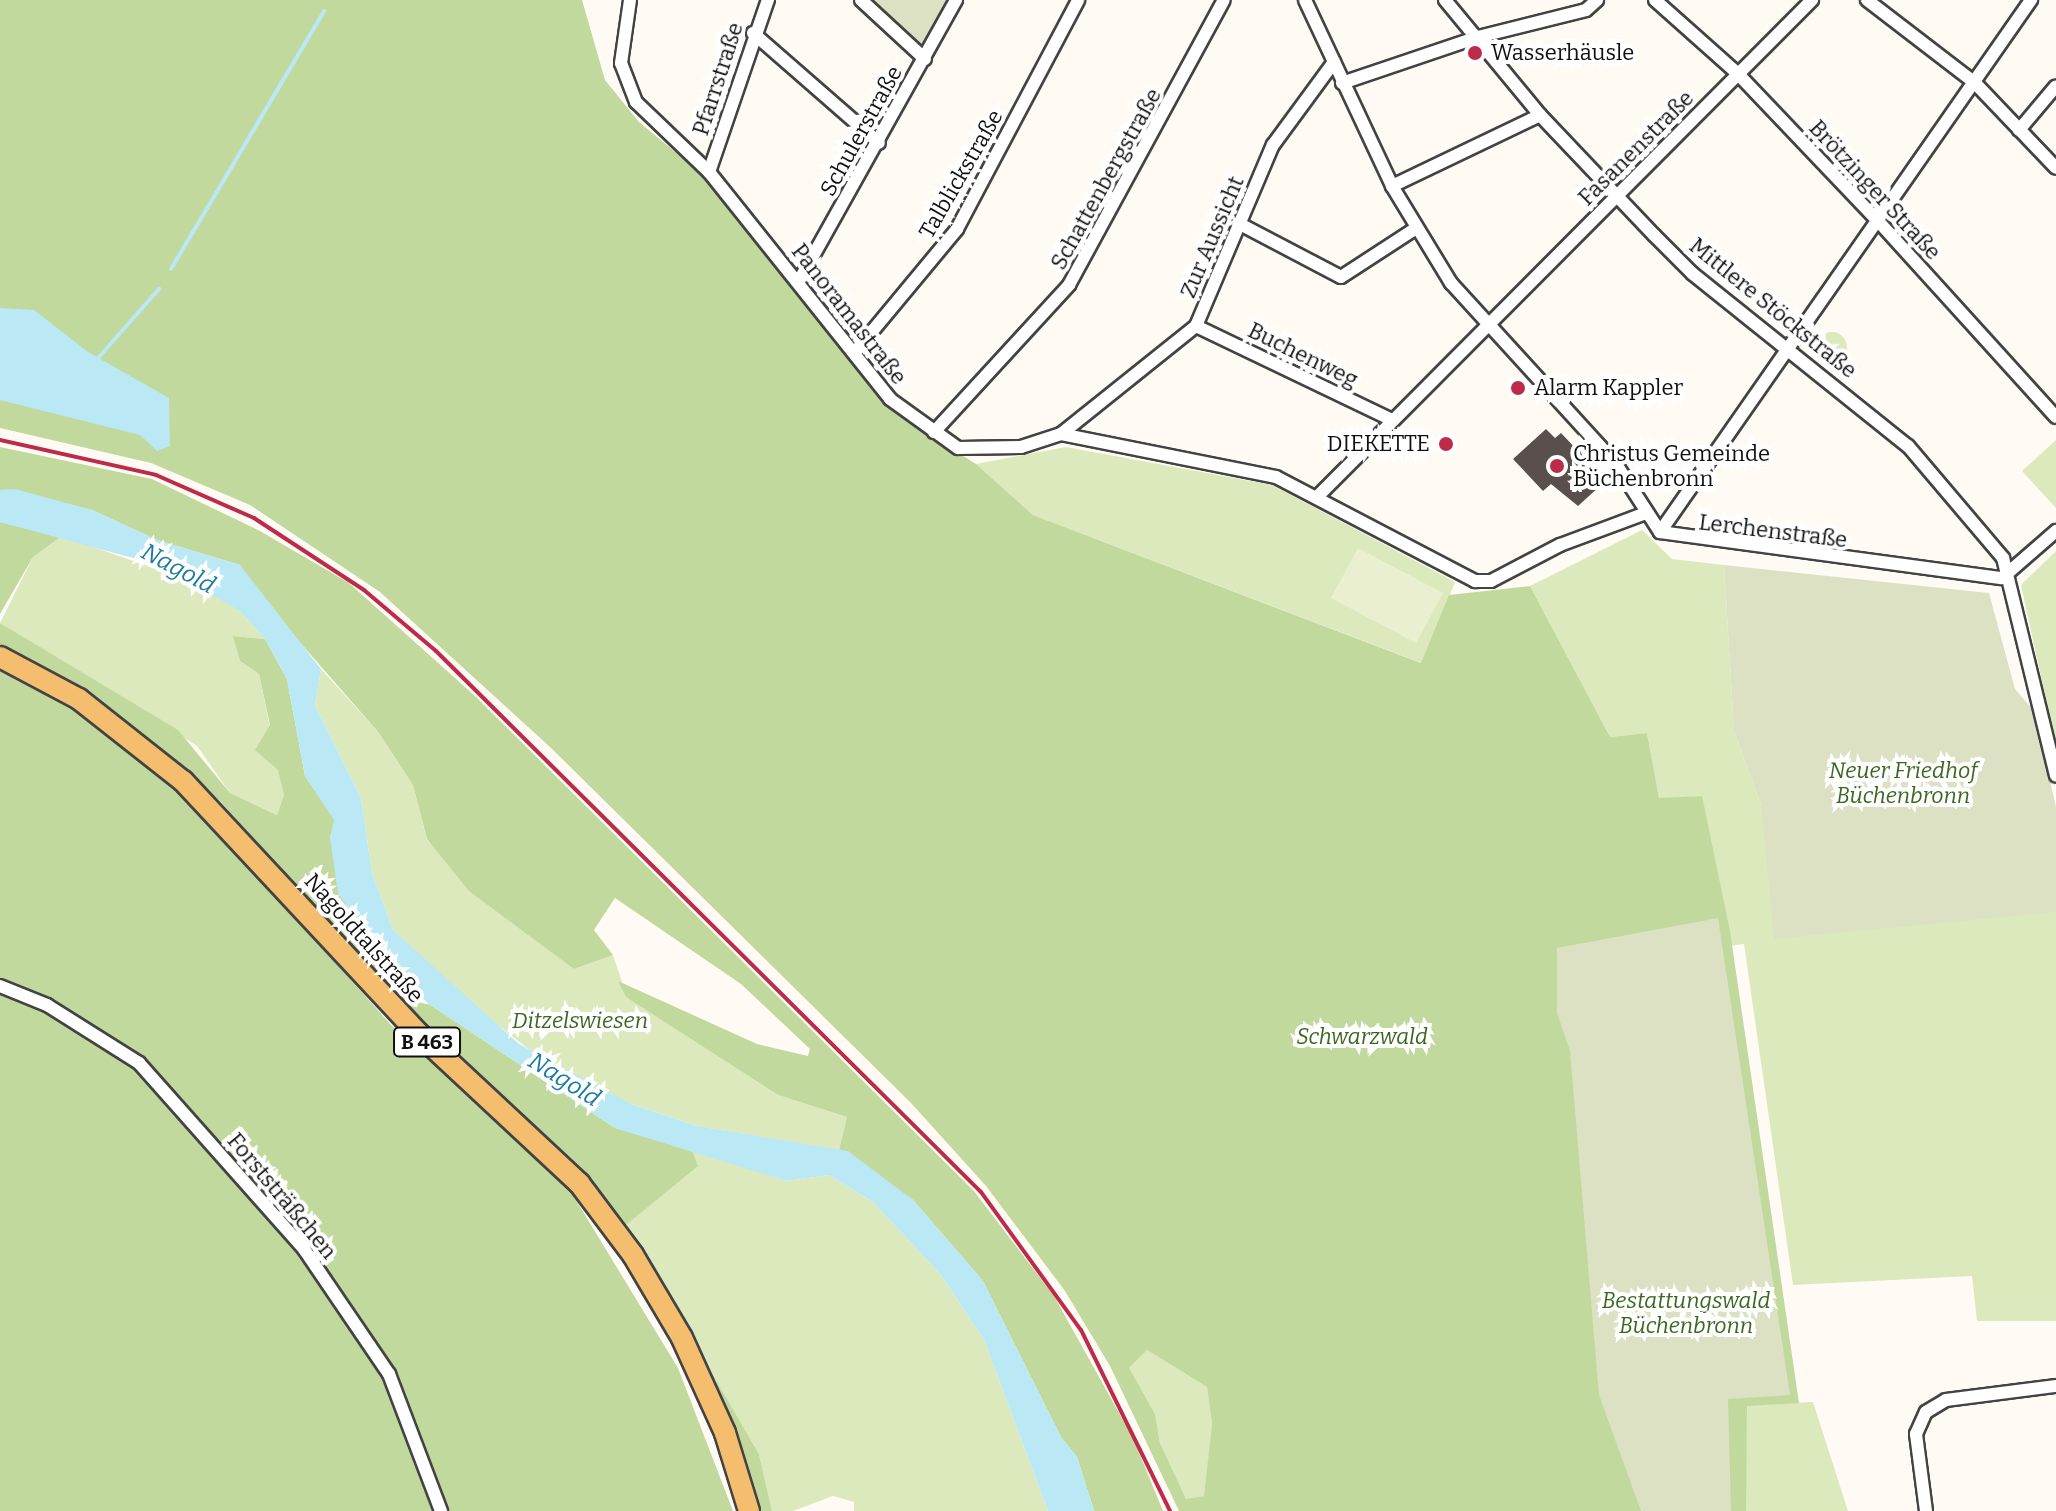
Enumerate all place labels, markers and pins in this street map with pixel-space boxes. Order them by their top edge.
place label: Wasserhäusle [1491,40,1634,66]
marker: Wasserhäusle [1466,44,1484,62]
place label: Alarm Kappler [1534,375,1683,401]
marker: Alarm Kappler [1509,379,1527,397]
place label: DIEKETTE [1327,431,1430,457]
marker: DIEKETTE [1437,435,1455,453]
place label: Christus Gemeinde Büchenbronn [1573,440,1770,492]
marker: Christus Gemeinde Büchenbronn [1548,457,1566,475]

